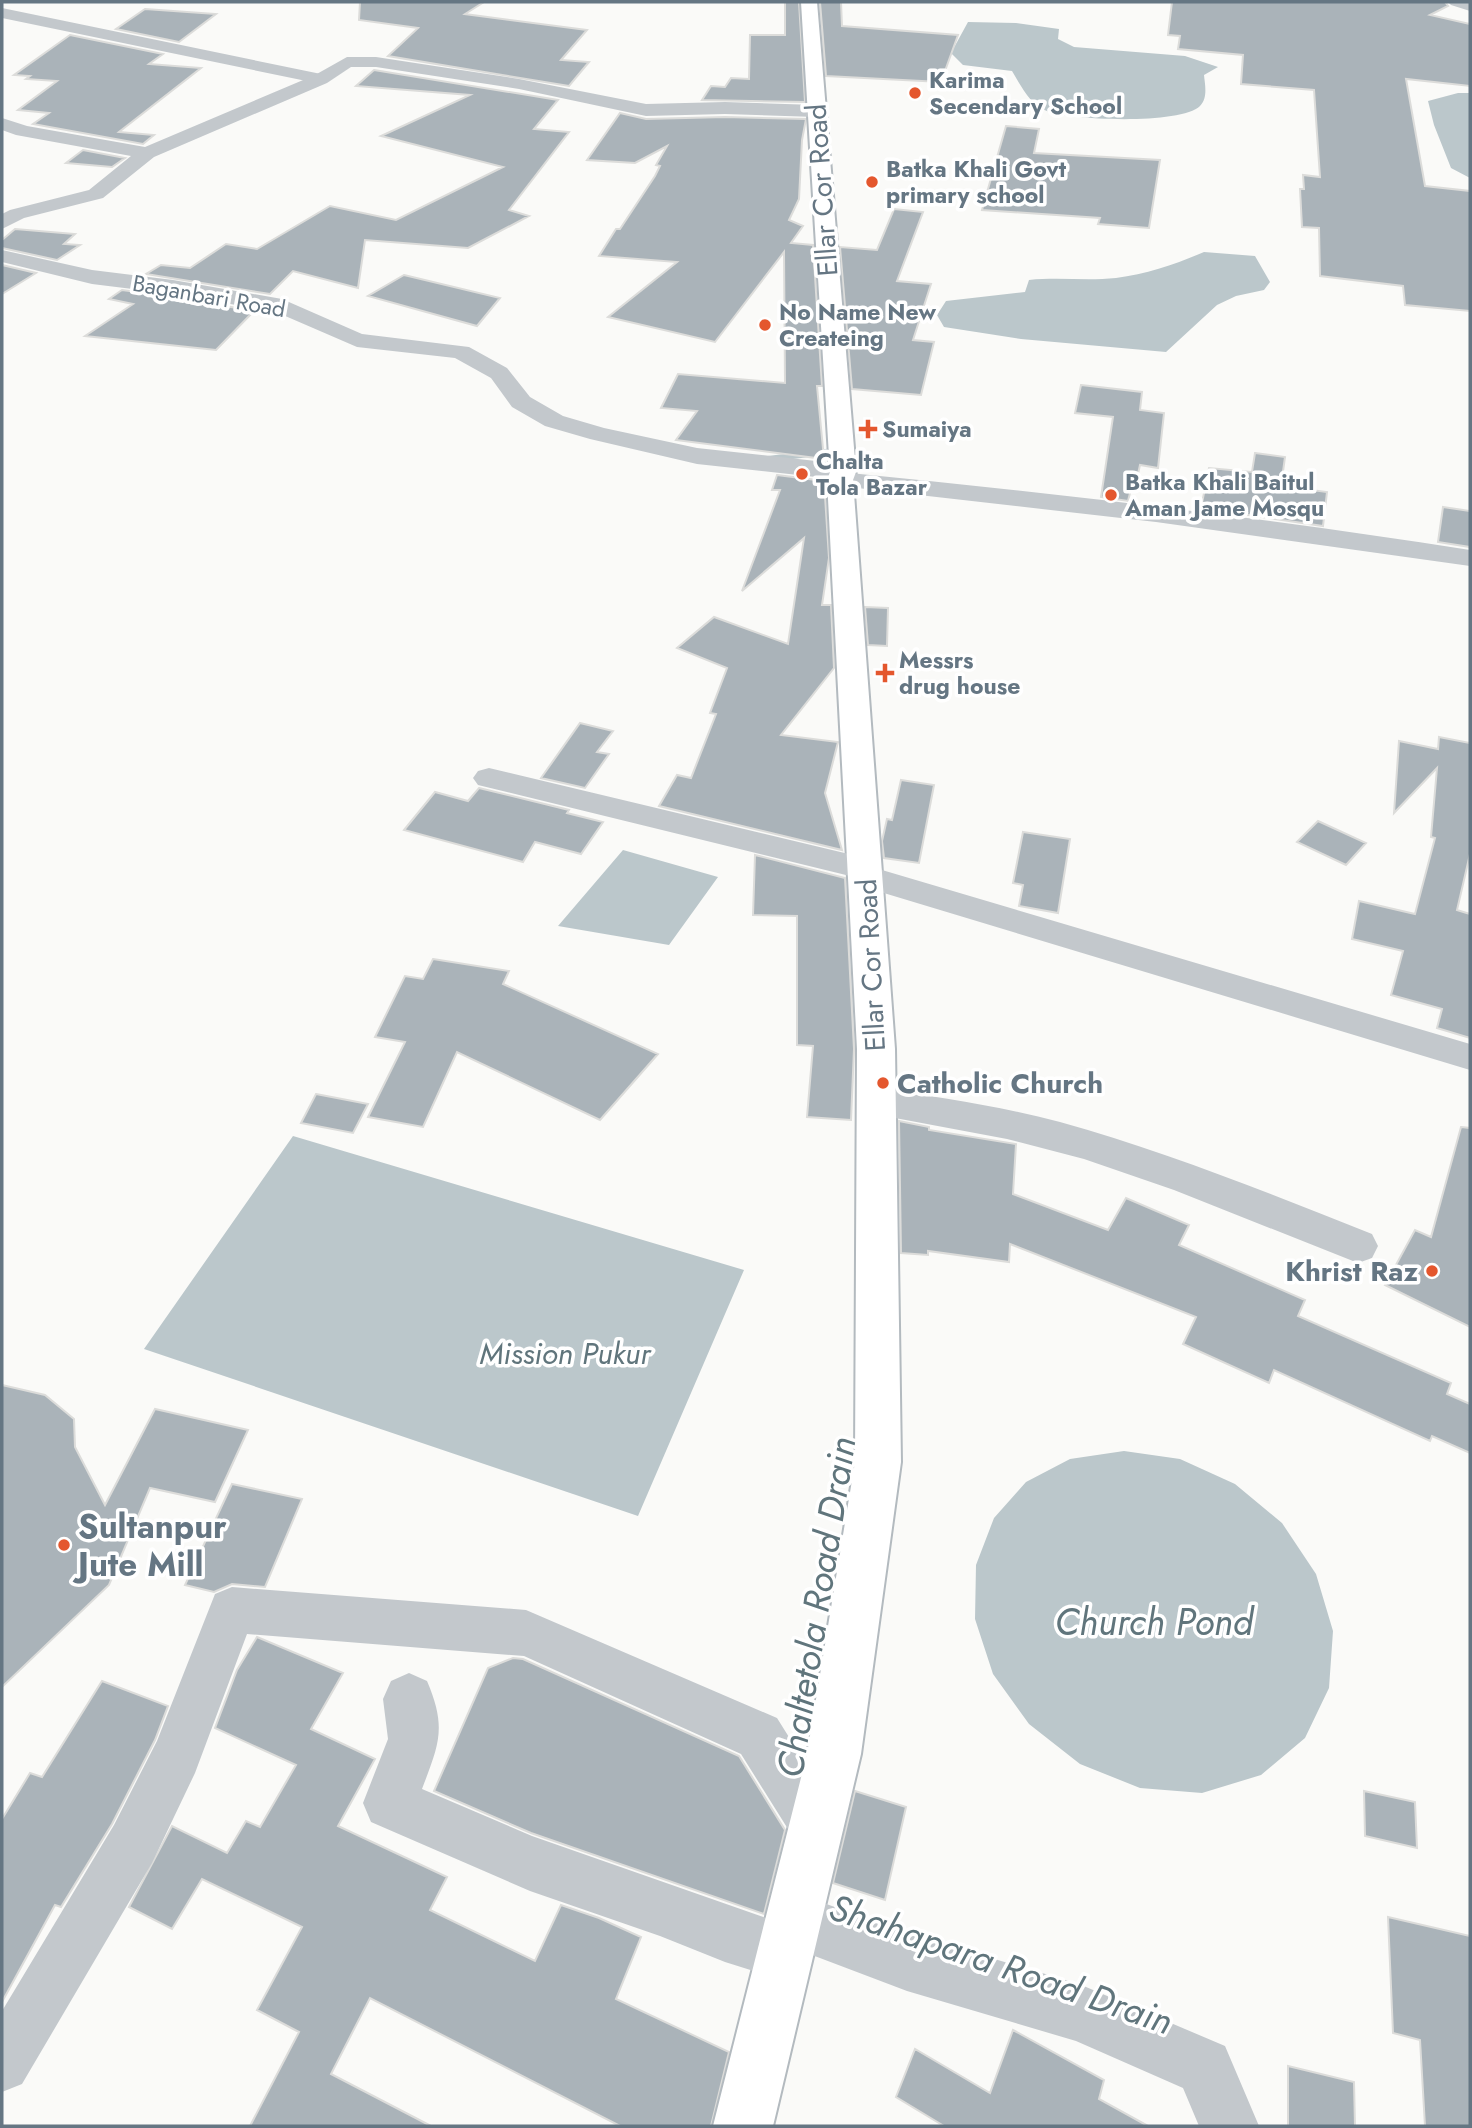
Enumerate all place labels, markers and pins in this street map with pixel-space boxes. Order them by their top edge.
place label: Karima Secendary School [929,63,1122,123]
marker: Karima Secendary School [907,85,923,101]
place label: Batka Khali Govt primary school [886,152,1067,212]
marker: Batka Khali Govt primary school [864,174,880,190]
place label: No Name New Createing [779,295,936,355]
marker: No Name New Createing [757,317,773,333]
place label: Sumaiya [882,412,972,446]
marker: Sumaiya [860,421,876,437]
place label: Chalta Tola Bazar [816,444,928,504]
place label: Batka Khali Baitul Aman Jame Mosqu [1124,465,1324,525]
marker: Chalta Tola Bazar [794,466,810,482]
marker: Batka Khali Baitul Aman Jame Mosqu [1103,487,1119,503]
place label: Messrs drug house [899,643,1020,703]
marker: Messrs drug house [877,665,893,681]
place label: Catholic Church [897,1063,1103,1104]
marker: Catholic Church [875,1075,891,1091]
place label: Khrist Raz [1285,1251,1418,1292]
marker: Khrist Raz [1424,1263,1440,1279]
place label: Sultanpur Jute Mill [72,1503,227,1588]
marker: Sultanpur Jute Mill [56,1537,72,1553]

